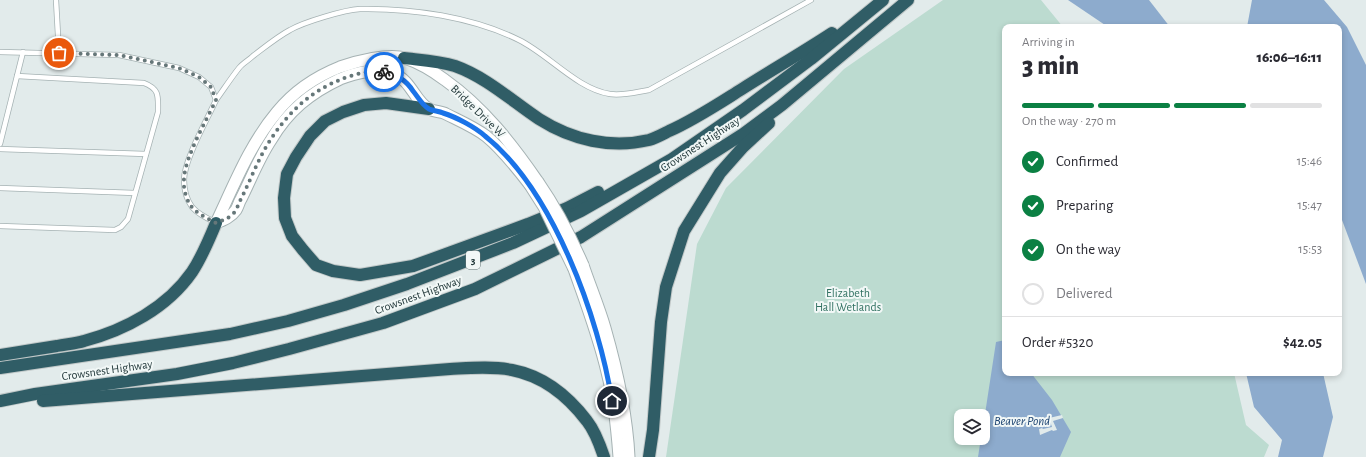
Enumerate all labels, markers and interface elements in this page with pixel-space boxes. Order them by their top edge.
pin [42,36,76,70]
text: Arriving in [1022,36,1075,49]
icon: bag [48,42,70,64]
text: 16:06–16:11 [1257,50,1322,65]
courier [364,52,404,92]
text: 3 min [1022,53,1079,79]
icon: bike [373,61,395,83]
street label: Bridge Drive W [449,82,508,140]
street label: Crowsnest Highway [658,114,742,175]
text: On the way · 270 m [1022,115,1116,128]
icon: check [1022,151,1044,173]
text: Confirmed [1056,154,1118,169]
text: 15:46 [1297,155,1322,168]
icon: check [1022,195,1044,217]
text: Preparing [1056,198,1113,213]
text: 15:47 [1297,199,1322,212]
icon: check [1022,239,1044,261]
text: On the way [1056,242,1121,257]
text: 15:53 [1298,243,1322,256]
road number: 3 [466,251,480,269]
street label: Crowsnest Highway [373,274,463,317]
text: Delivered [1056,286,1113,301]
park label: Elizabeth Hall Wetlands [815,287,881,313]
text: Order #5320 [1022,335,1093,350]
text: $42.05 [1283,335,1322,350]
street label: Crowsnest Highway [61,358,153,383]
pin [595,384,629,418]
icon: home [601,390,623,412]
map controls [954,409,990,445]
button: layers [954,409,990,445]
water label: Beaver Pond [994,415,1050,428]

